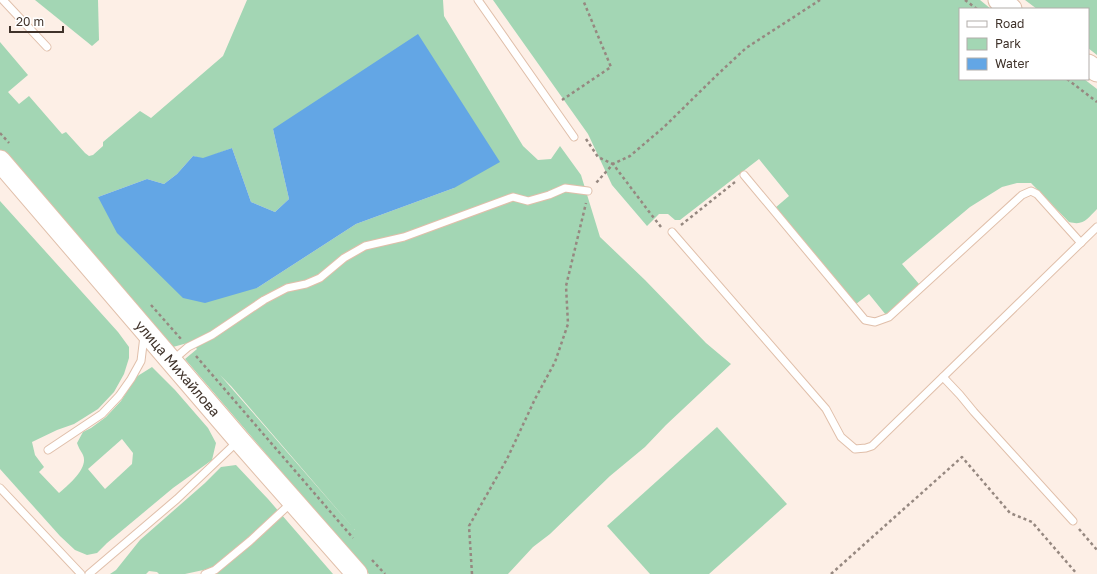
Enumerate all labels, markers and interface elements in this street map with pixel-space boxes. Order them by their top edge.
scale bar [10,8,63,34]
legend [959,8,1089,80]
text: 20 m [16,14,44,29]
text: Road [995,16,1024,31]
text: Park [995,36,1021,51]
text: Water [995,56,1029,71]
street label: улица Михайлова [132,316,224,420]

